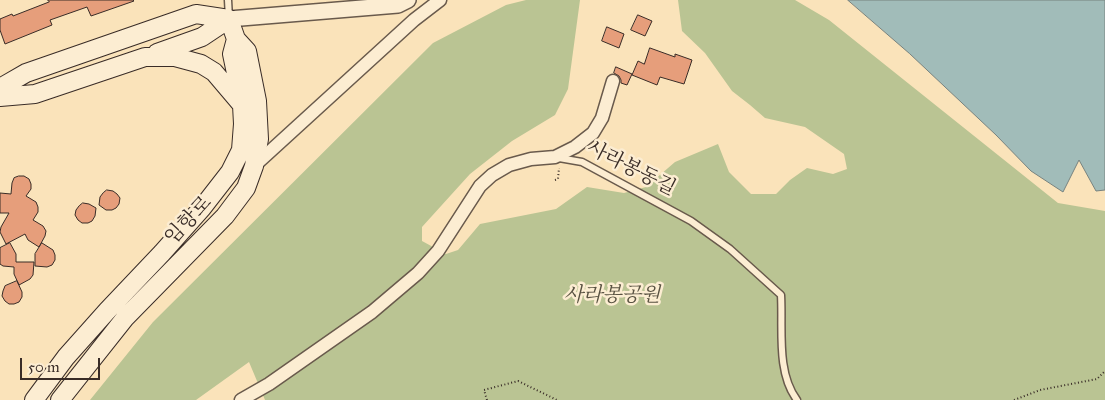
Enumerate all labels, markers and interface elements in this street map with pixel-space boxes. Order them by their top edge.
street label: 사라봉동길 [583,136,679,202]
street label: 임항로 [160,192,218,250]
park label: 사라봉공원 [564,284,660,308]
scale bar [22,348,102,380]
text: 50 m [28,358,60,376]

